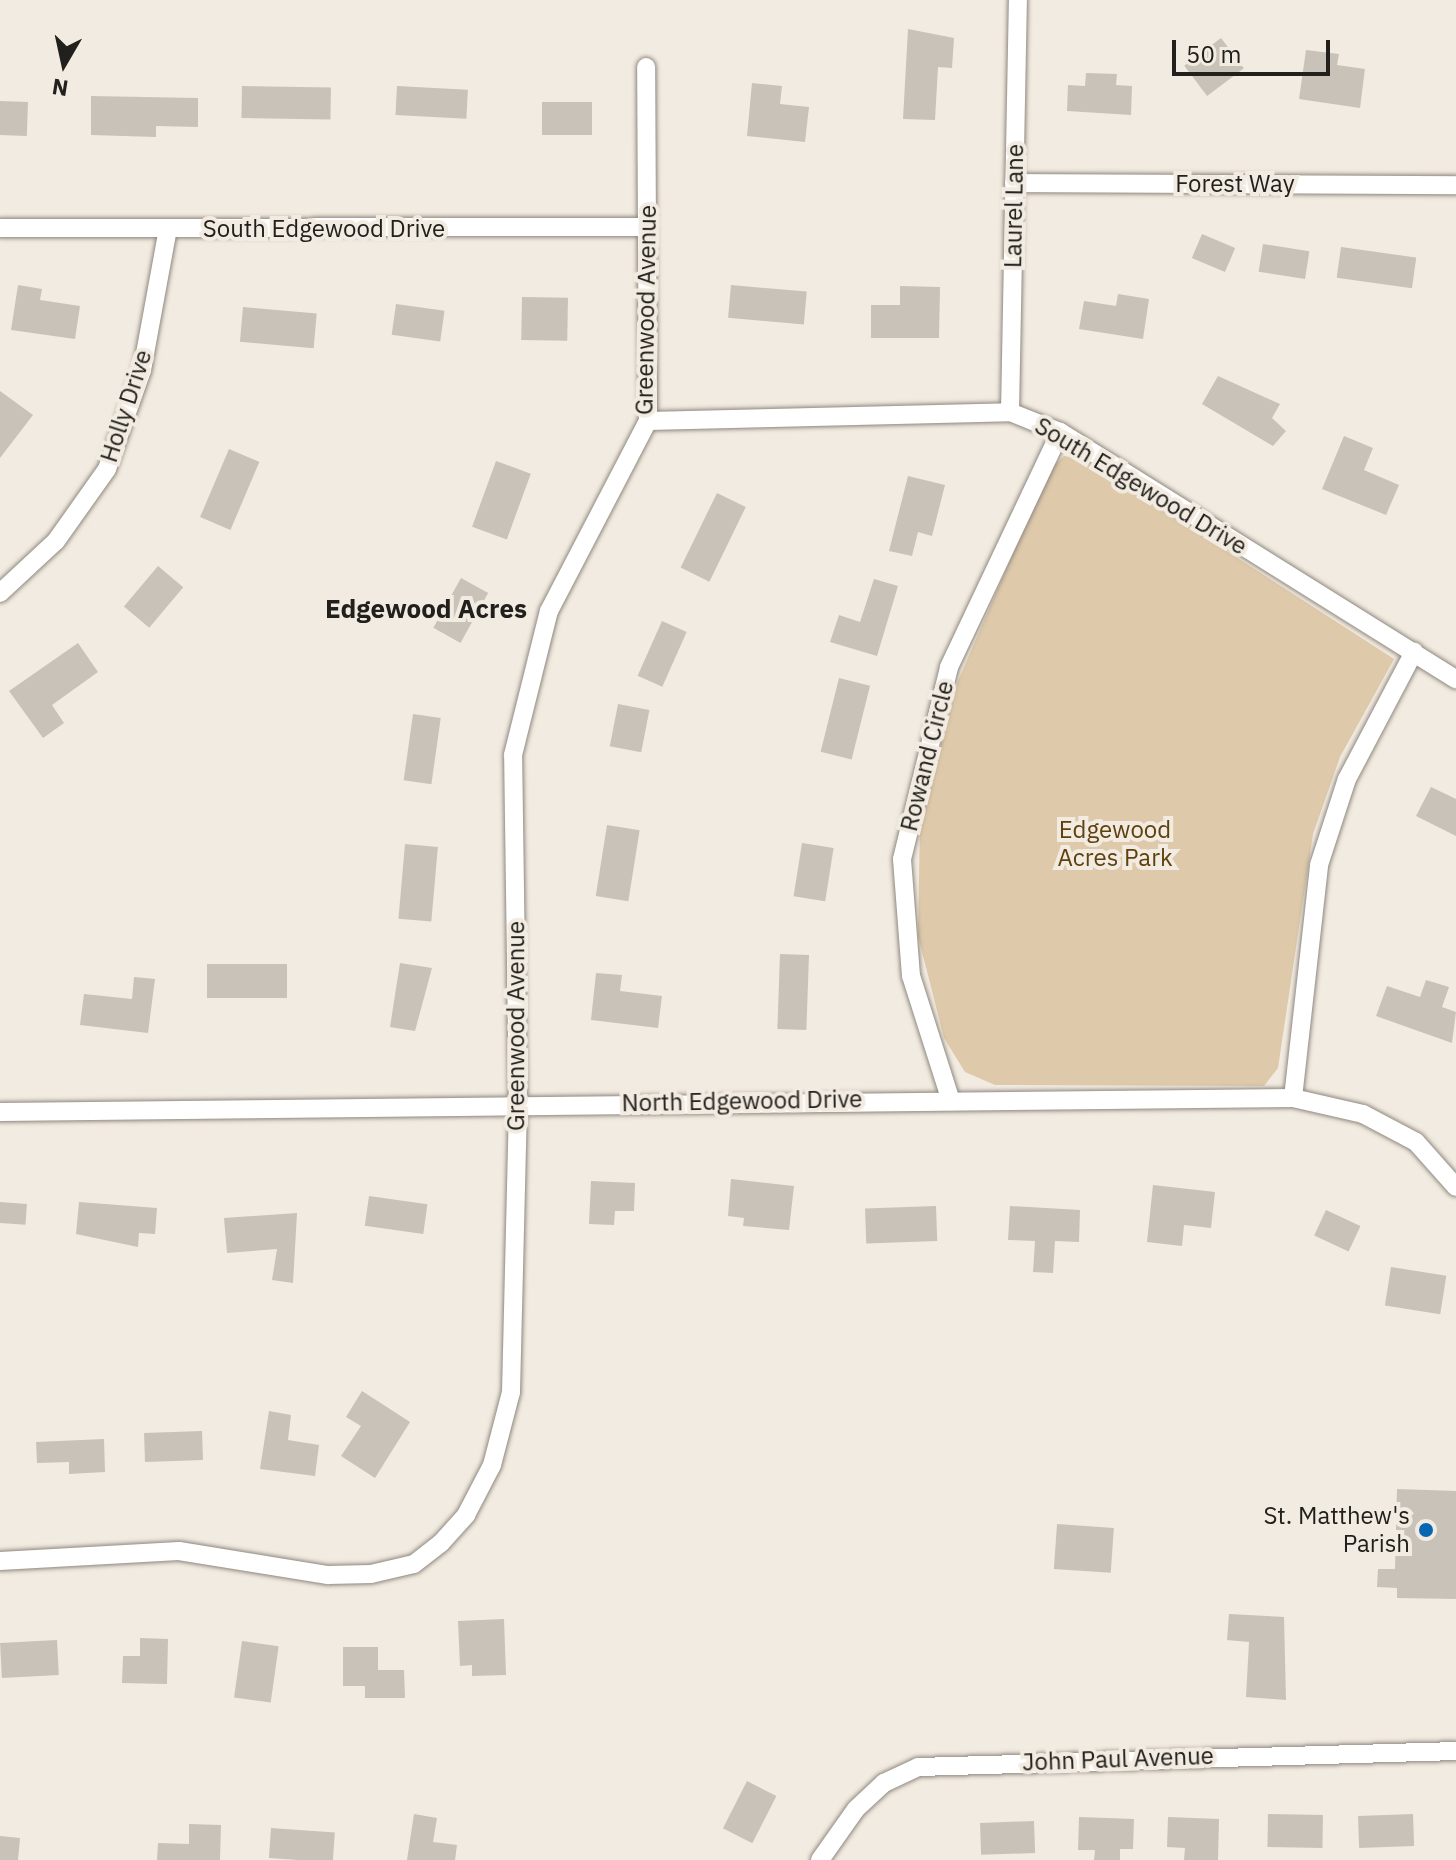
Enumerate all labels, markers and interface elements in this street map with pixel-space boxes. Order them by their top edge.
north arrow [24,24,104,104]
scale bar [1176,24,1334,74]
text: 50 m [1186,38,1241,70]
text: N [50,73,70,104]
street label: Laurel Lane [999,144,1029,268]
street label: Forest Way [1175,170,1295,198]
street label: Greenwood Avenue [630,205,662,415]
street label: South Edgewood Drive [203,215,445,243]
street label: Holly Drive [94,346,158,466]
street label: South Edgewood Drive [1030,411,1252,561]
district label: Edgewood Acres [325,593,527,625]
street label: Rowand Circle [894,678,960,834]
park label: Edgewood Acres Park [1057,816,1173,872]
street label: Greenwood Avenue [502,921,530,1131]
street label: North Edgewood Drive [621,1085,863,1117]
place label: St. Matthew's Parish [1263,1502,1410,1558]
marker: St. Matthew's Parish [1417,1521,1435,1539]
street label: John Paul Avenue [1022,1741,1214,1777]

